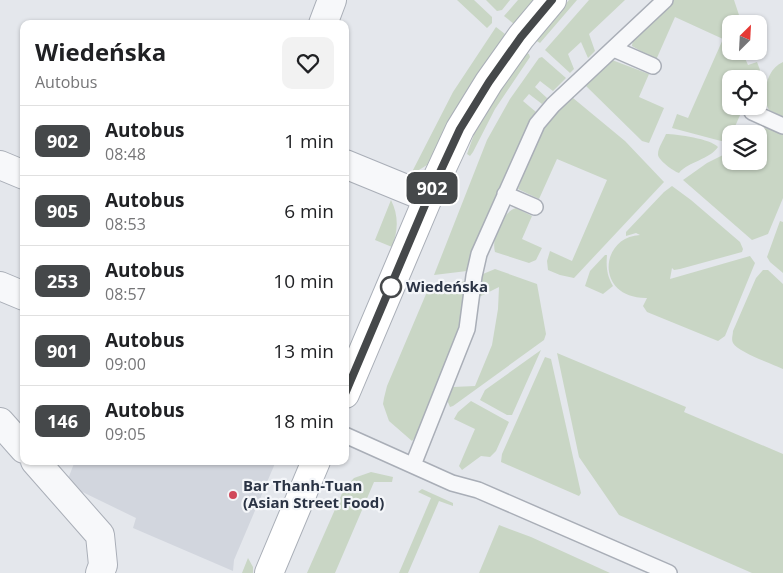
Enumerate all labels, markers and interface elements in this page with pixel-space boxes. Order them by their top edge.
north arrow [722,15,768,60]
map controls [722,15,767,170]
text: Wiedeńska [35,35,166,68]
button: heart [282,37,334,89]
button: locate [722,70,767,115]
text: Autobus [35,71,97,93]
text: Autobus [105,117,185,143]
button: layers [722,125,767,170]
text: 1 min [284,128,334,154]
text: 902 [47,129,78,153]
text: 08:48 [105,143,146,165]
line badge: 902 [403,172,461,204]
text: 902 [417,176,447,200]
text: Autobus [105,187,185,213]
text: 6 min [284,198,334,224]
text: 905 [47,199,78,223]
text: 08:53 [105,213,146,235]
text: Autobus [105,257,185,283]
text: 10 min [273,268,334,294]
text: 253 [47,269,78,293]
marker: Wiedeńska [380,276,402,298]
place label: Wiedeńska [406,276,488,296]
text: 08:57 [105,283,146,305]
text: Autobus [105,327,185,353]
text: 13 min [273,338,334,364]
text: 901 [47,339,78,363]
text: 09:00 [105,353,146,375]
text: Autobus [105,397,185,423]
text: 18 min [273,408,334,434]
text: 146 [47,409,78,433]
text: 09:05 [105,423,146,445]
place label: Bar Thanh-Tuan (Asian Street Food) [243,475,384,512]
marker: Bar Thanh-Tuan (Asian Street Food) [227,489,239,501]

